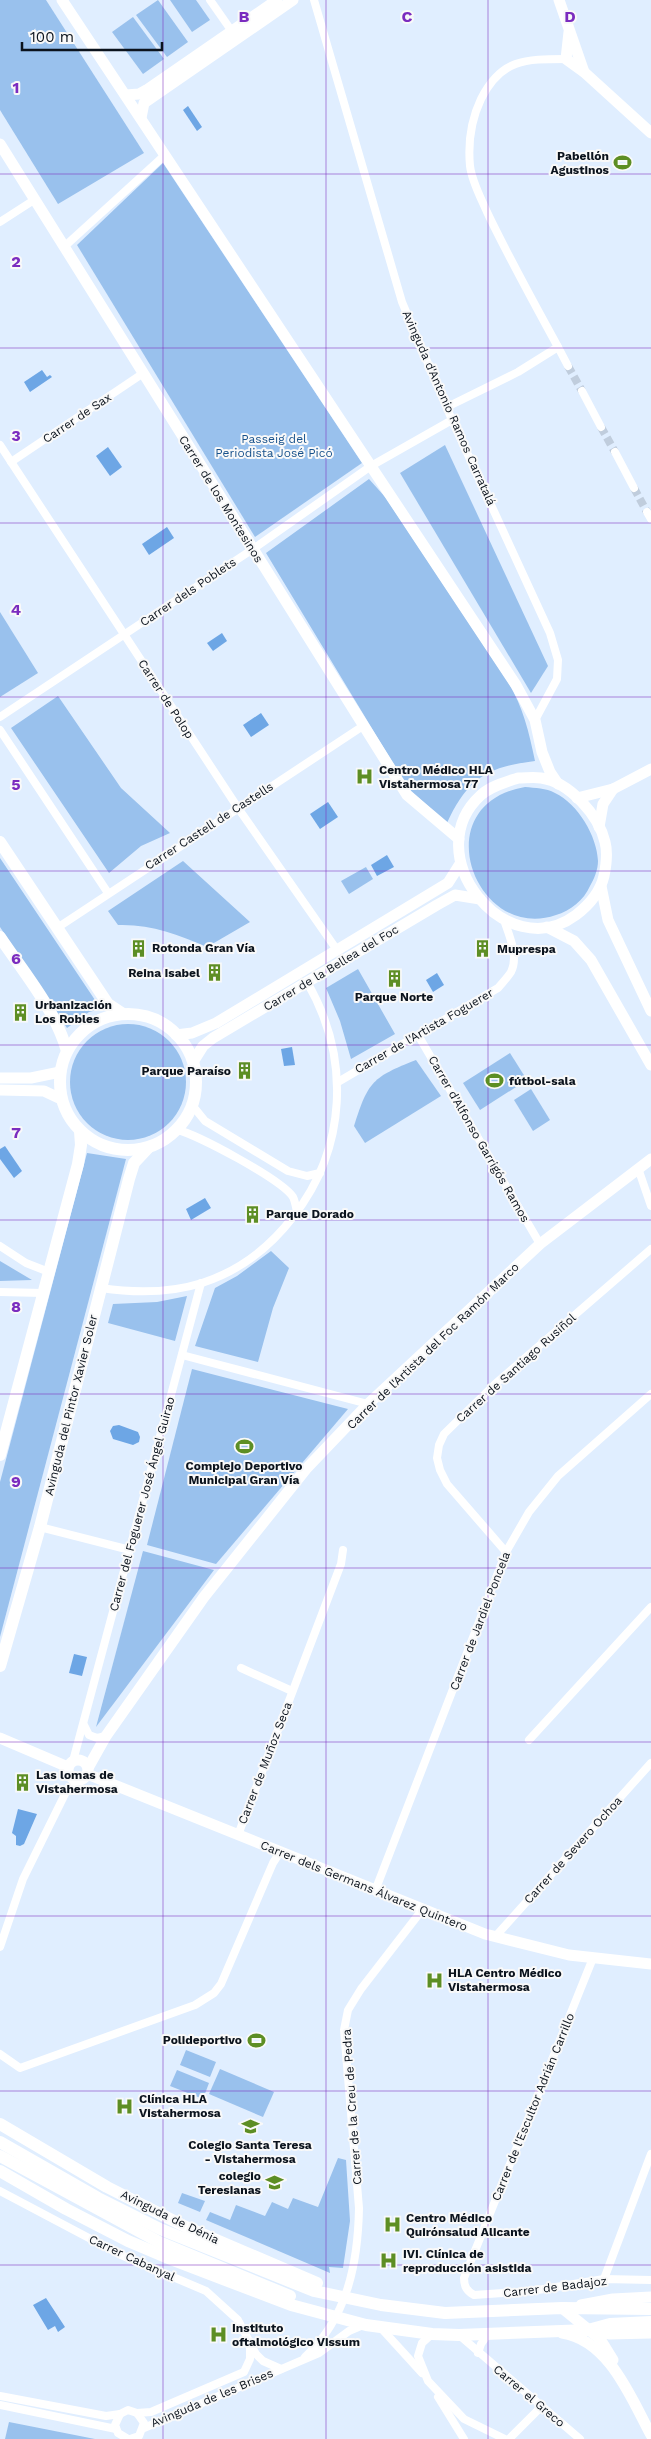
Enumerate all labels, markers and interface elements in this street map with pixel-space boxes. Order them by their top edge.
text: B [239,7,250,26]
text: C [402,7,413,26]
text: D [564,7,576,26]
scale bar [22,20,162,52]
text: 100 m [30,28,74,46]
text: 1 [13,78,19,97]
place label: Pabellón Agustinos [551,149,610,177]
sports icon: Pabellón Agustinos [613,153,633,173]
text: 2 [11,252,21,271]
street label: Avinguda d'Antonio Ramos Carratalá [399,308,499,508]
street label: Carrer de Sax [40,390,114,446]
text: 3 [11,426,21,445]
park label: Passeig del Periodista José Picó [215,432,333,460]
street label: Carrer de los Montesinos [176,433,266,565]
street label: Carrer dels Poblets [137,555,239,629]
text: 4 [11,600,21,619]
street label: Carrer de Polop [135,657,197,741]
place label: Centro Médico HLA Vistahermosa 77 [379,763,494,791]
hospital icon: Centro Médico HLA Vistahermosa 77 [355,767,375,787]
text: 5 [11,775,21,794]
street label: Carrer Castell de Castells [142,779,276,873]
street label: Carrer de la Bellea del Foc [261,922,401,1014]
building icon: Rotonda Gran Vía [128,938,148,958]
building icon: Muprespa [473,939,493,959]
place label: Rotonda Gran Vía [152,941,255,955]
place label: Muprespa [497,942,556,956]
text: 6 [11,949,21,968]
building icon: Reina Isabel [204,963,224,983]
place label: Reina Isabel [128,966,200,980]
building icon: Parque Norte [384,968,404,988]
street label: Carrer de l'Artista Foguerer [352,986,496,1076]
place label: Parque Norte [355,990,433,1004]
place label: Urbanización Los Robles [35,998,112,1026]
building icon: Urbanización Los Robles [11,1002,31,1022]
street label: Carrer d'Alfonso Garrigós Ramos [425,1053,533,1225]
building icon: Parque Paraíso [235,1061,255,1081]
place label: Parque Paraíso [142,1064,231,1078]
sports icon: fútbol-sala [485,1071,505,1091]
place label: fútbol-sala [509,1074,576,1088]
text: 7 [11,1123,21,1142]
building icon: Parque Dorado [242,1204,262,1224]
place label: Parque Dorado [266,1207,354,1221]
street label: Carrer de l'Artista del Foc Ramón Marco [344,1260,522,1432]
text: 8 [11,1297,21,1316]
street label: Carrer de Santiago Rusiñol [453,1310,579,1425]
street label: Avinguda del Pintor Xavier Soler [42,1313,100,1497]
street label: Carrer del Foguerer José Ángel Guirao [107,1395,177,1613]
sports icon: Complejo Deportivo Municipal Gran Vía [234,1437,254,1457]
place label: Complejo Deportivo Municipal Gran Vía [186,1459,302,1487]
text: 9 [11,1472,21,1491]
street label: Carrer de Jardiel Poncela [447,1549,513,1692]
street label: Carrer de Muñoz Seca [235,1700,295,1826]
place label: Las lomas de Vistahermosa [36,1768,118,1796]
building icon: Las lomas de Vistahermosa [12,1772,32,1792]
street label: Carrer de Severo Ochoa [521,1793,625,1907]
street label: Carrer dels Germans Álvarez Quintero [258,1838,470,1934]
place label: HLA Centro Médico Vistahermosa [448,1966,562,1994]
hospital icon: HLA Centro Médico Vistahermosa [424,1970,444,1990]
street label: Carrer de l'Escultor Adrián Carrillo [489,2011,577,2203]
street label: Carrer de la Creu de Pedra [340,2028,364,2185]
sports icon: Polideportivo [246,2030,266,2050]
place label: Polideportivo [163,2033,242,2047]
place label: Clínica HLA Vistahermosa [139,2092,221,2120]
hospital icon: Clínica HLA Vistahermosa [115,2096,135,2116]
school or university icon: Colegio Santa Teresa - Vistahermosa [240,2116,260,2136]
place label: Colegio Santa Teresa - Vistahermosa [188,2138,312,2166]
place label: colegio Teresianas [198,2169,262,2197]
school or university icon: colegio Teresianas [265,2173,285,2193]
street label: Avinguda de Dénia [118,2187,222,2247]
place label: Centro Médico Quirónsalud Alicante [406,2211,530,2239]
hospital icon: Centro Médico Quirónsalud Alicante [382,2215,402,2235]
street label: Carrer Cabanyal [87,2232,178,2284]
place label: IVI. Clínica de reproducción asistida [403,2247,531,2275]
hospital icon: IVI. Clínica de reproducción asistida [379,2251,399,2271]
street label: Carrer de Badajoz [502,2274,608,2300]
place label: Instituto oftalmológico Vissum [232,2321,360,2349]
hospital icon: Instituto oftalmológico Vissum [208,2325,228,2345]
street label: Carrer el Greco [491,2362,567,2430]
street label: Avinguda de les Brises [149,2366,275,2430]

